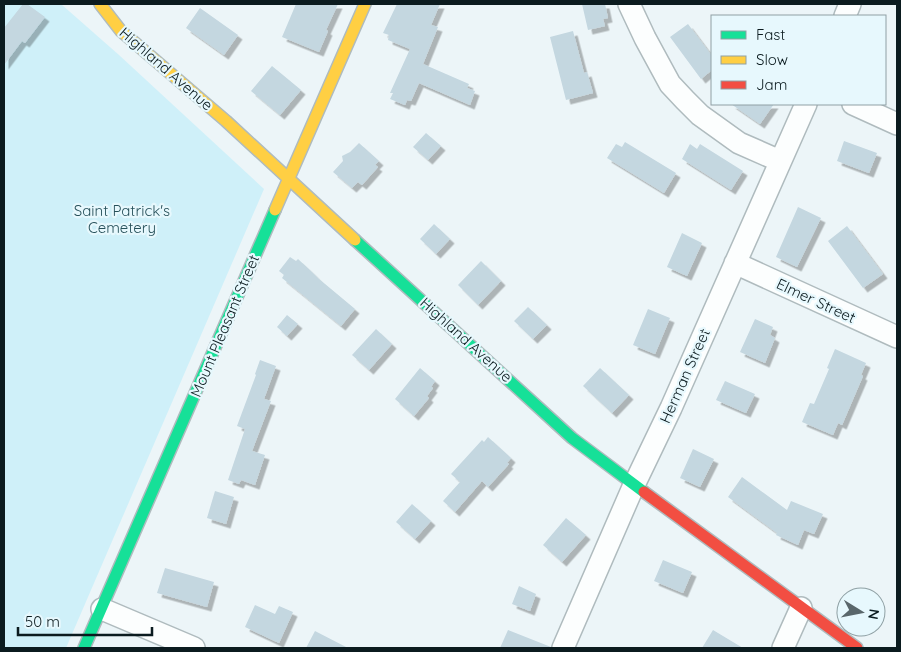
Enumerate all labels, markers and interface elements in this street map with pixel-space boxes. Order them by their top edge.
legend [711,15,886,105]
street label: Highland Avenue [116,23,217,114]
text: Fast [756,25,785,44]
text: Slow [756,50,788,69]
text: Jam [756,75,787,94]
park label: Saint Patrick's Cemetery [74,201,170,237]
street label: Mount Pleasant Street [186,252,263,400]
street label: Elmer Street [774,274,859,327]
street label: Highland Avenue [416,293,516,386]
street label: Herman Street [655,326,714,426]
north arrow [836,587,886,637]
scale bar [18,604,151,636]
text: N [864,608,884,621]
text: 50 m [25,612,60,631]

